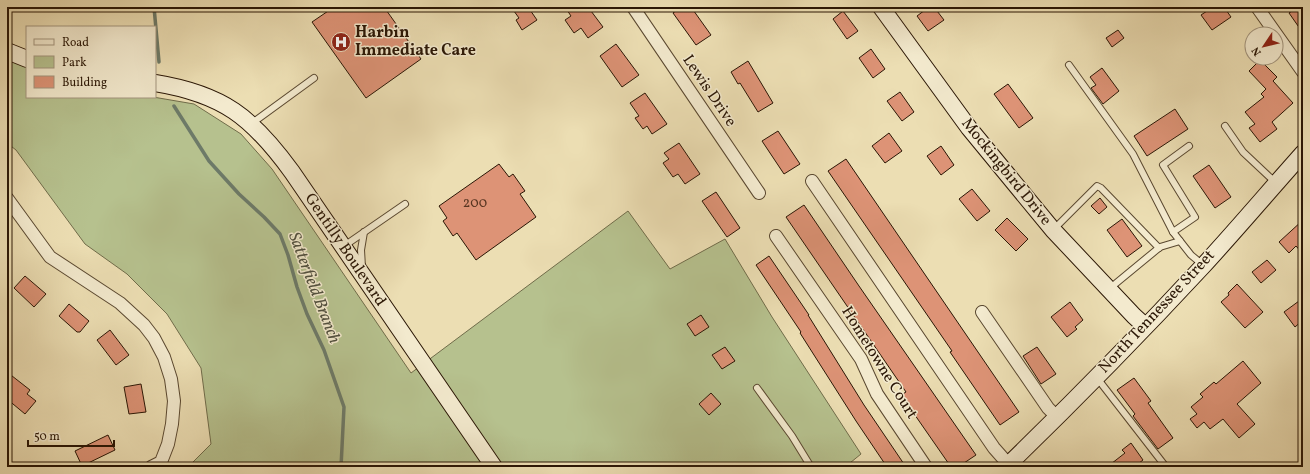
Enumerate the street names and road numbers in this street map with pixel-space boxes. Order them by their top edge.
street label: Lewis Drive [677,51,741,131]
street label: Mockingbird Drive [956,114,1056,230]
street label: Gentilly Boulevard [299,189,391,311]
street label: North Tennessee Street [1094,245,1220,379]
street label: Hometowne Court [835,302,923,424]

